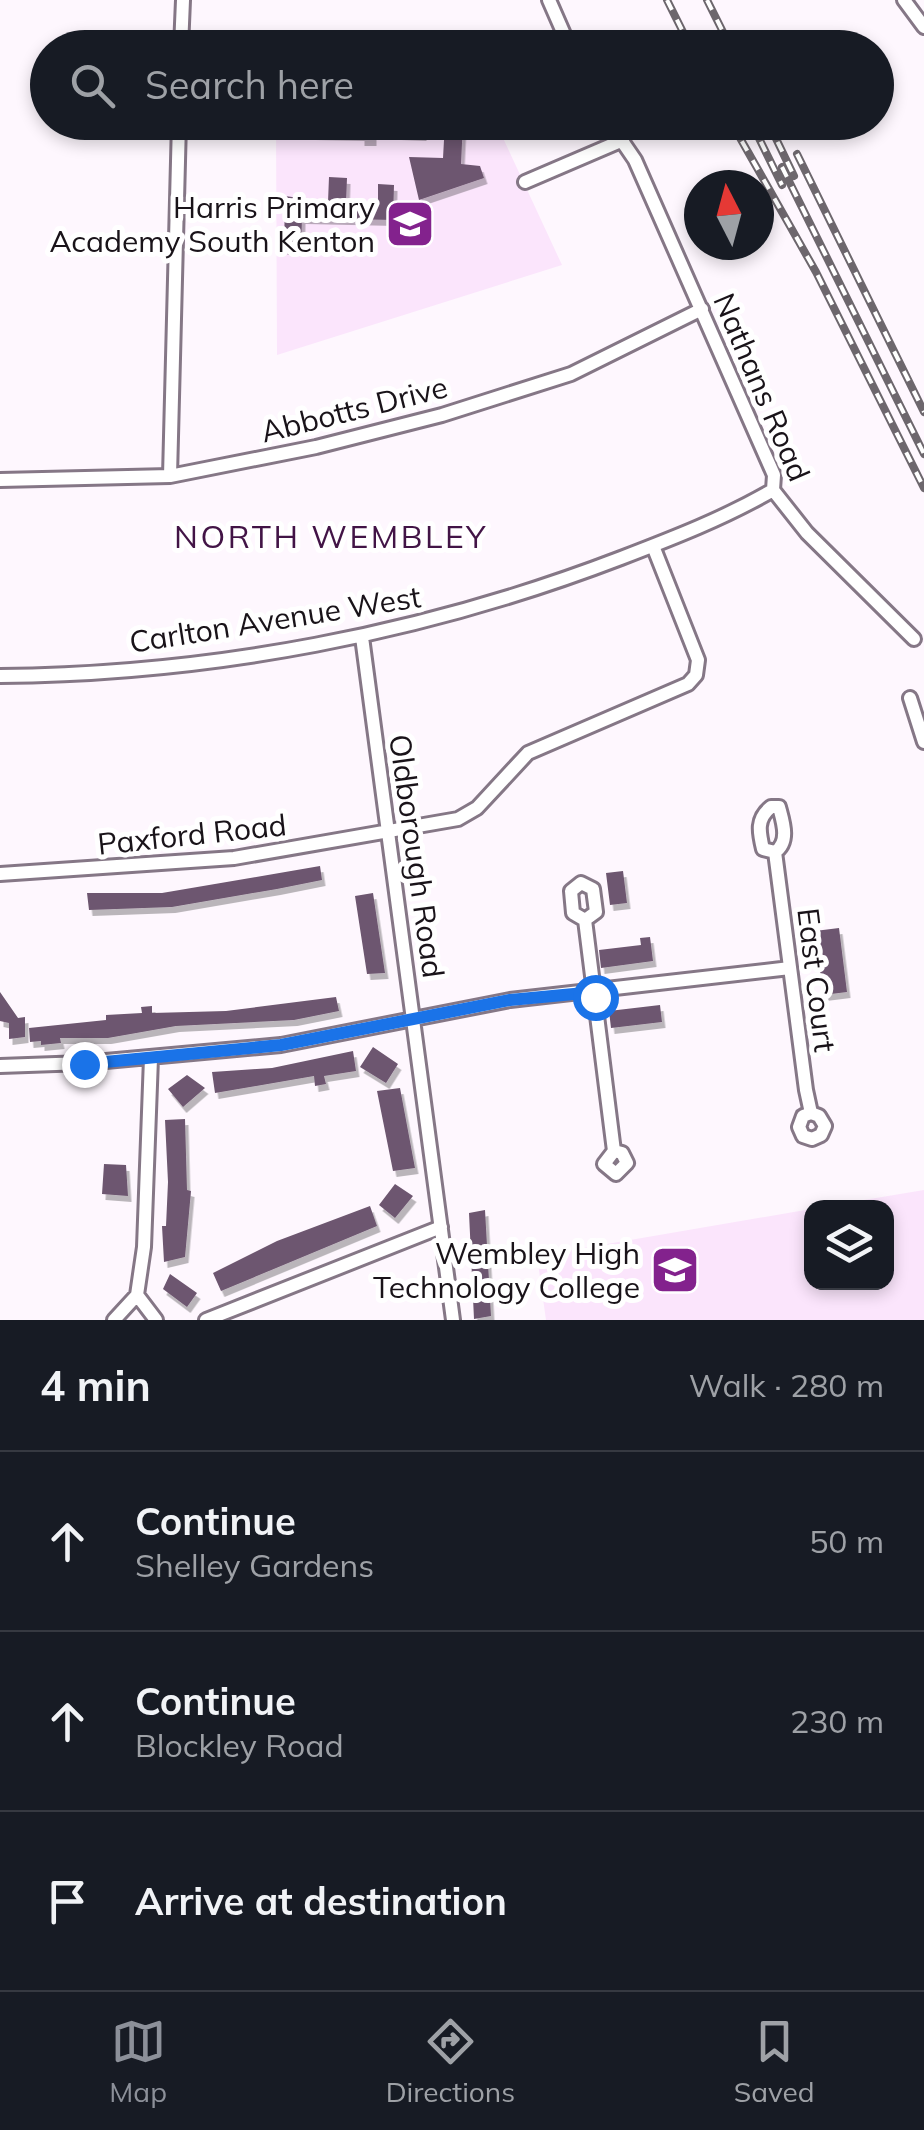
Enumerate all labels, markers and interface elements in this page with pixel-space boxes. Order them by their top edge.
search box [30,30,894,140]
icon: search [65,58,120,113]
text: Search here [145,61,354,109]
north arrow [684,170,774,260]
place label: Harris Primary Academy South Kenton [49,188,375,260]
school or university icon: Harris Primary Academy South Kenton [384,198,436,250]
street label: Nathans Road [705,287,819,487]
street label: Abbotts Drive [257,367,451,451]
district label: NORTH WEMBLEY [174,516,488,556]
street label: Carlton Avenue West [127,577,423,661]
street label: Oldborough Road [381,732,453,980]
street label: Paxford Road [96,805,288,863]
street label: East Court [789,906,845,1054]
route start [573,975,619,1021]
route end [62,1042,108,1088]
map controls [804,1200,894,1290]
button: layers [804,1200,894,1290]
place label: Wembley High Technology College [373,1234,640,1306]
school or university icon: Wembley High Technology College [649,1244,701,1296]
text: 4 min [40,1359,151,1412]
text: Walk · 280 m [689,1365,884,1405]
text: Continue [135,1497,296,1545]
icon: ahead [40,1514,95,1569]
text: 50 m [809,1521,884,1561]
text: Shelley Gardens [135,1545,374,1585]
text: Continue [135,1677,296,1725]
icon: ahead [40,1694,95,1749]
text: 230 m [790,1701,884,1741]
text: Blockley Road [135,1725,344,1765]
icon: arrive [40,1874,95,1929]
text: Arrive at destination [135,1877,507,1925]
tab: Map [109,2014,167,2109]
tab: Directions [386,2014,515,2109]
tab: Saved [734,2014,815,2109]

